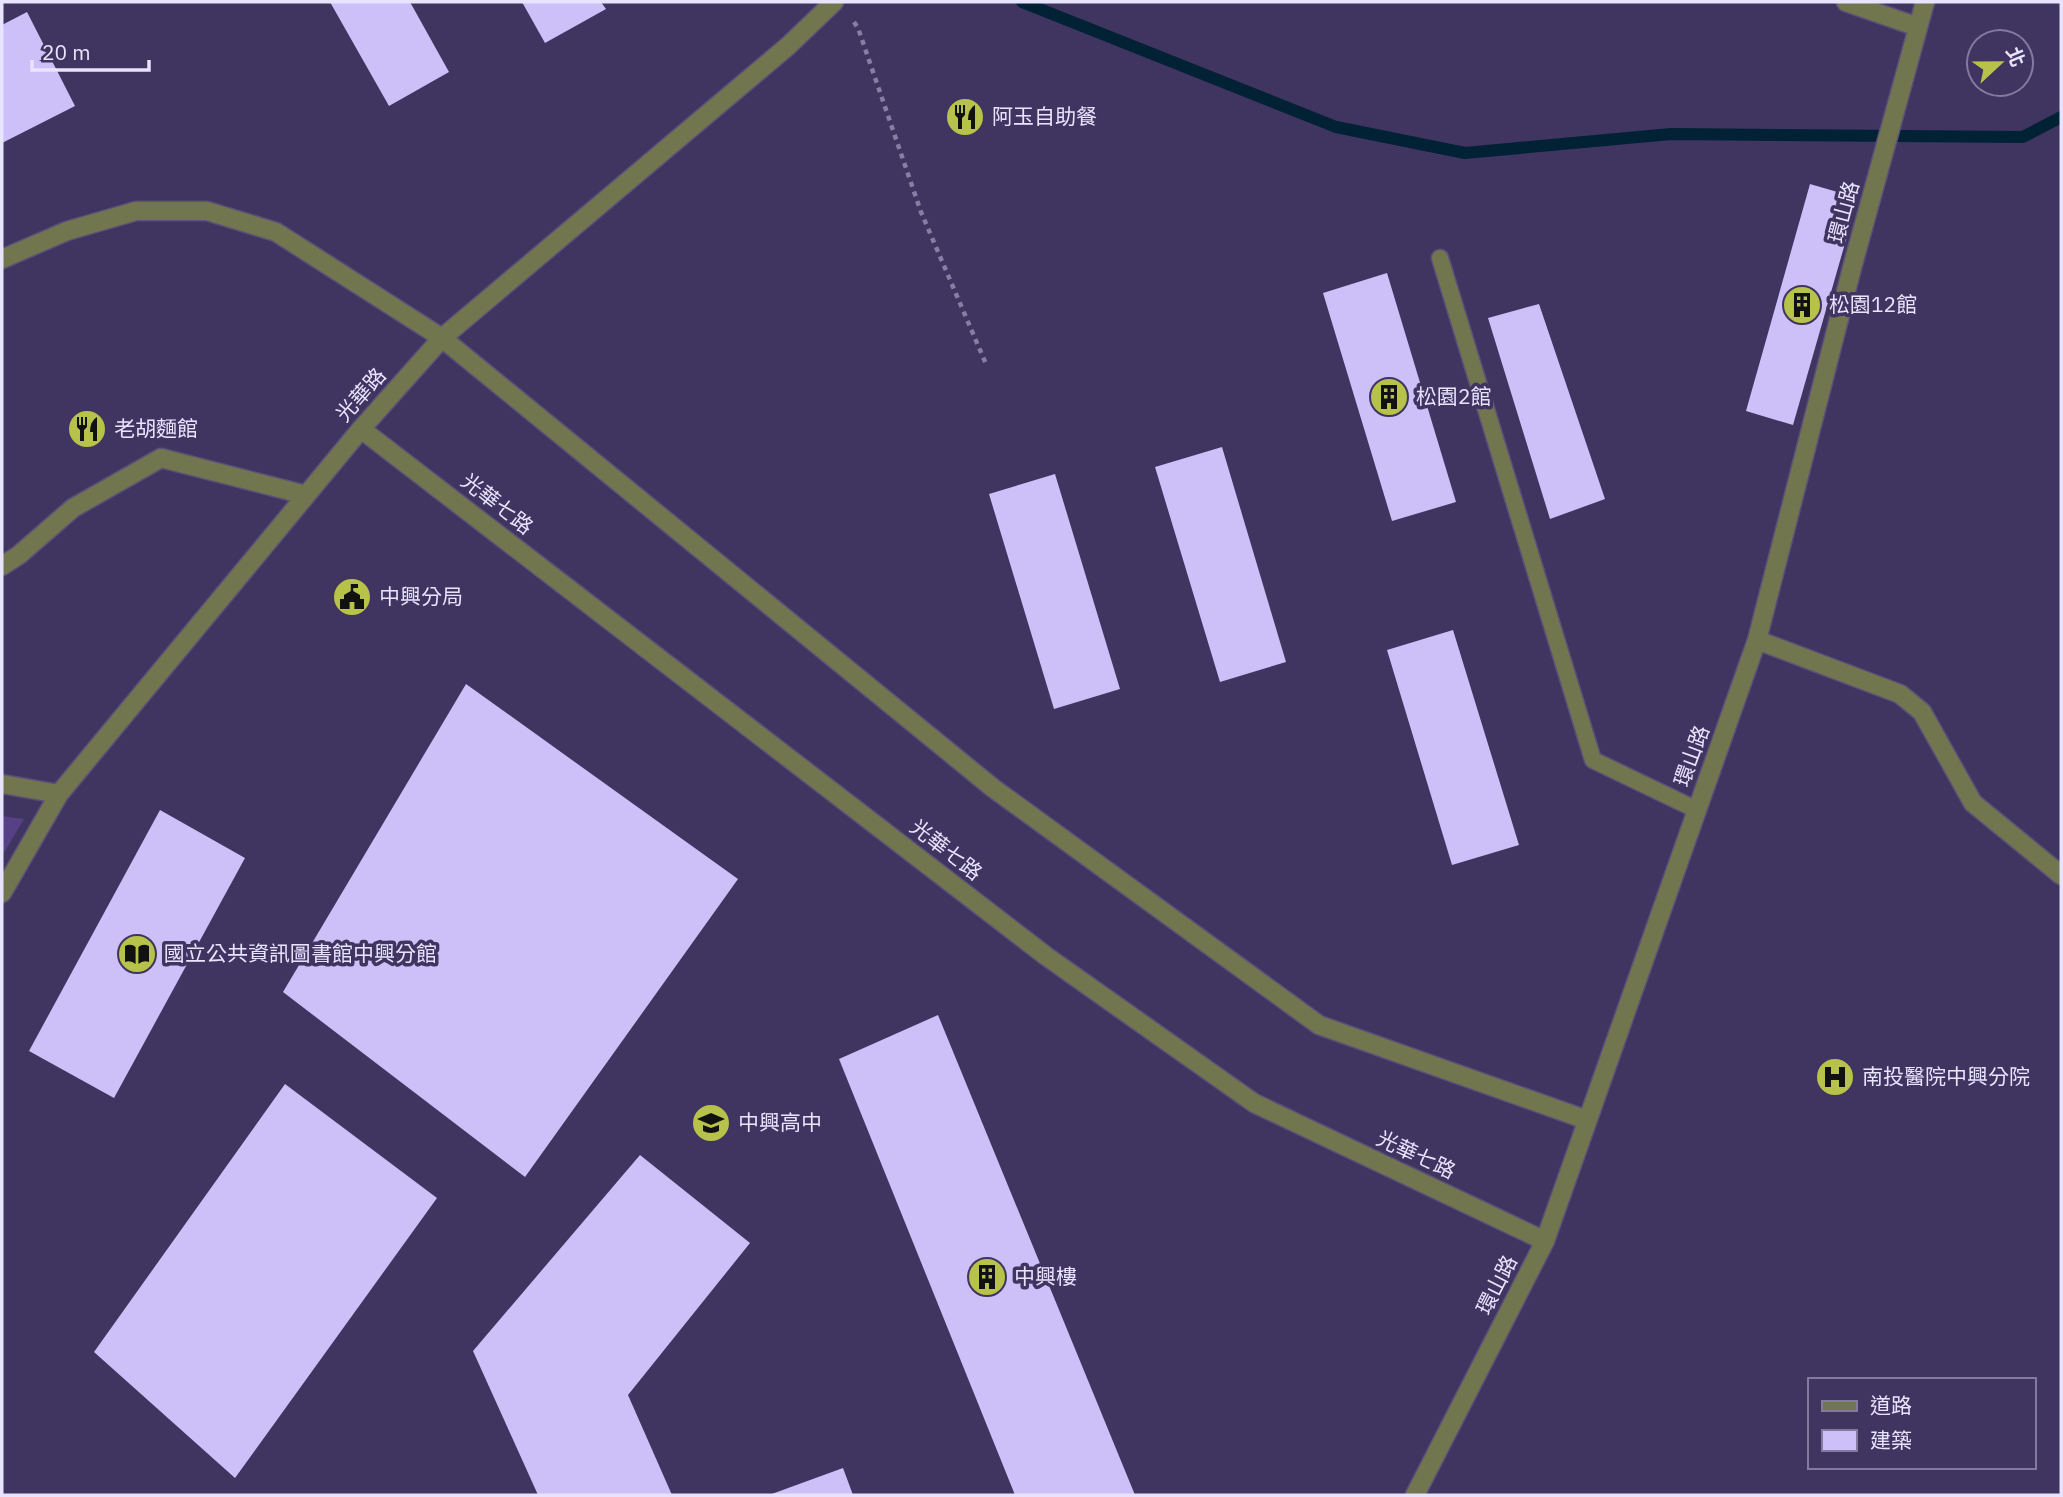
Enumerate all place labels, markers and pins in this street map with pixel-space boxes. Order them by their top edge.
restaurant icon: 阿玉自助餐 [944,96,986,138]
place label: 阿玉自助餐 [992,102,1097,130]
building icon: 松園12館 [1781,284,1823,326]
place label: 松園12館 [1829,290,1917,318]
building icon: 松園2館 [1368,376,1410,418]
place label: 松園2館 [1416,382,1492,410]
restaurant icon: 老胡麵館 [66,408,108,450]
place label: 老胡麵館 [114,414,198,442]
public building icon: 中興分局 [331,576,373,618]
place label: 中興分局 [379,582,463,610]
library icon: 國立公共資訊圖書館中興分館 [116,933,158,975]
place label: 國立公共資訊圖書館中興分館 [164,939,437,967]
hospital icon: 南投醫院中興分院 [1814,1056,1856,1098]
place label: 南投醫院中興分院 [1862,1062,2030,1090]
school or university icon: 中興高中 [690,1102,732,1144]
place label: 中興高中 [738,1108,822,1136]
building icon: 中興樓 [966,1256,1008,1298]
place label: 中興樓 [1014,1262,1077,1290]

